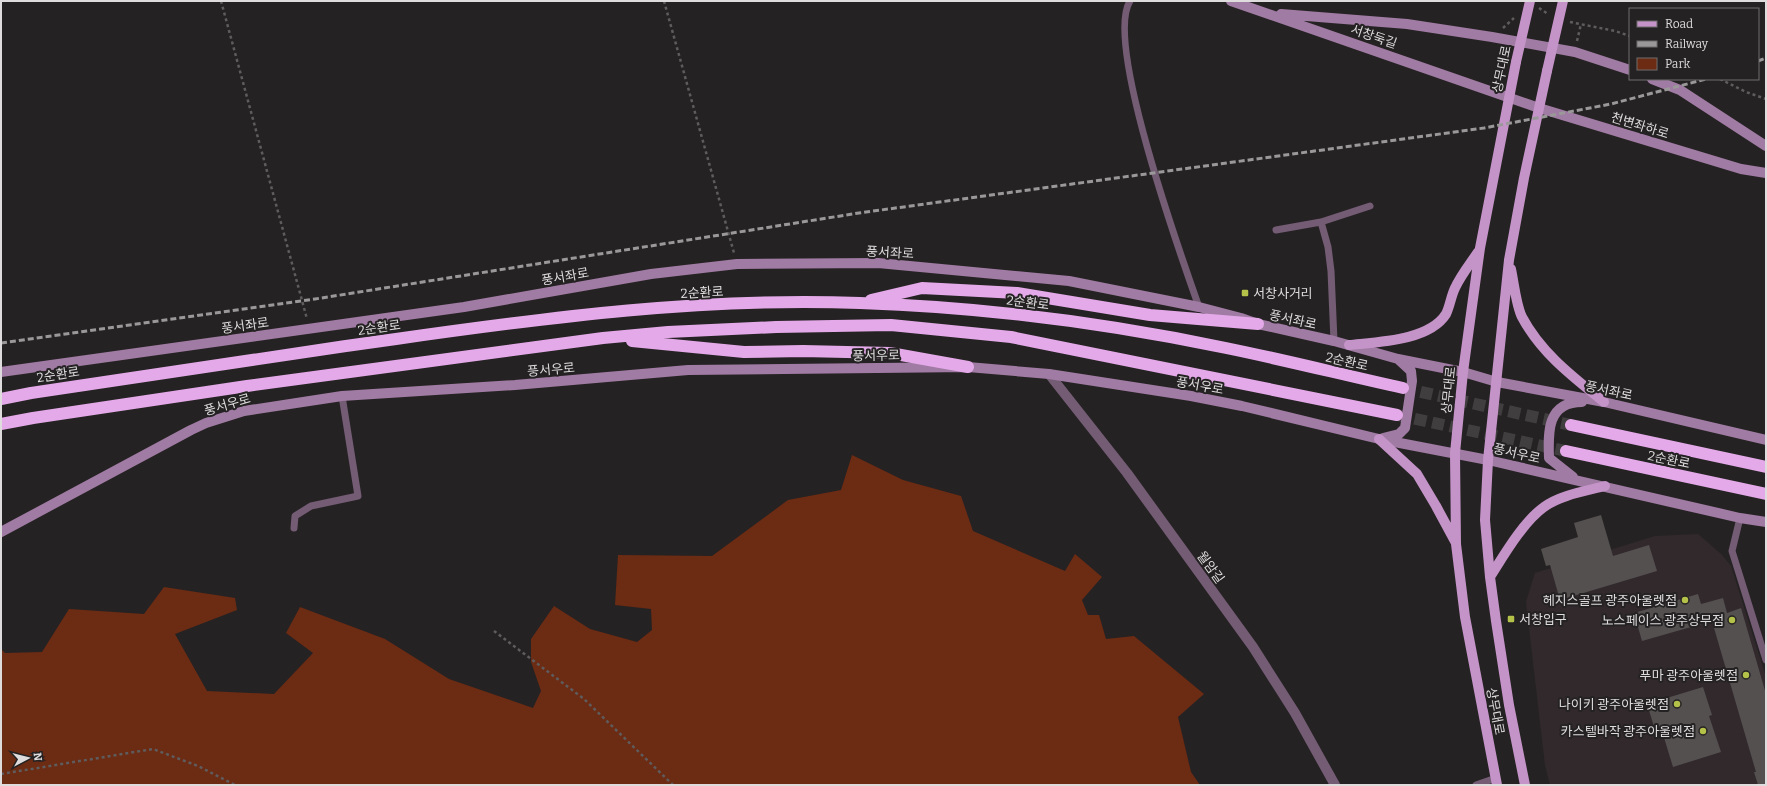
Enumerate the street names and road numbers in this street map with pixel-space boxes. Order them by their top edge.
street label: 서창둑길 [1349,22,1399,51]
street label: 상무대로 [1489,44,1514,94]
street label: 천변좌하로 [1609,110,1671,141]
street label: 풍서좌로 [866,244,914,261]
street label: 풍서좌로 [540,265,590,288]
street label: 2순환로 [680,284,724,301]
street label: 2순환로 [1006,292,1050,313]
street label: 풍서좌로 [1268,307,1318,332]
street label: 풍서좌로 [220,315,270,336]
street label: 2순환로 [357,317,401,338]
street label: 풍서우로 [852,348,900,363]
street label: 2순환로 [1324,349,1370,374]
street label: 풍서우로 [527,360,576,379]
street label: 2순환로 [36,364,81,385]
street label: 상무대로 [1439,365,1458,415]
street label: 풍서우로 [1175,374,1225,397]
street label: 풍서좌로 [1584,378,1634,403]
street label: 풍서우로 [202,391,252,418]
street label: 풍서우로 [1492,441,1542,466]
street label: 2순환로 [1646,448,1692,471]
street label: 월암길 [1194,548,1227,586]
street label: 상무대로 [1484,686,1507,736]

